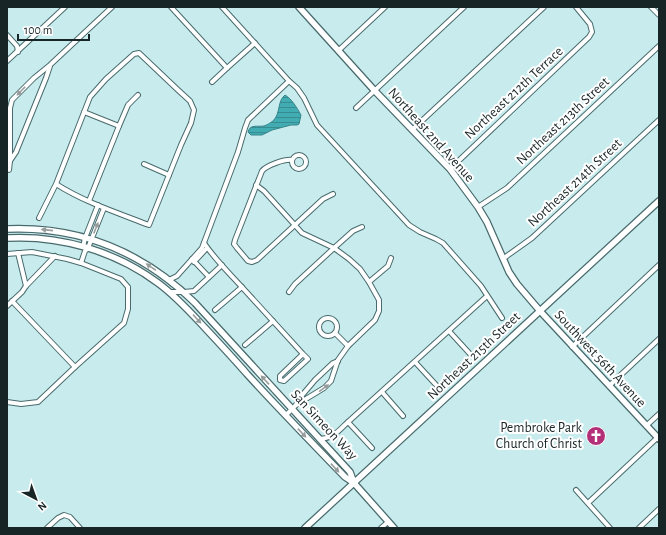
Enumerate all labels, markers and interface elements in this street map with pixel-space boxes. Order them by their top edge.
scale bar [18,16,89,42]
text: 100 m [24,24,52,36]
street label: Northeast 212th Terrace [462,44,566,142]
street label: Northeast 213th Street [514,74,612,167]
street label: Northeast 2nd Avenue [385,85,477,185]
one-way arrow [16,86,26,96]
street label: Northeast 214th Street [526,136,625,230]
one-way arrow [93,222,99,233]
one-way arrow [41,227,53,234]
one-way arrow [146,263,156,271]
street label: Southwest 56th Avenue [552,308,648,410]
street label: Northeast 215th Street [425,309,523,402]
one-way arrow [193,314,202,324]
one-way arrow [261,374,270,385]
one-way arrow [318,384,329,392]
street label: San Simeon Way [288,387,360,463]
place label: Pembroke Park Church of Christ [496,421,583,451]
church icon: Pembroke Park Church of Christ [585,425,607,447]
one-way arrow [297,428,306,437]
one-way arrow [331,463,340,473]
north arrow [16,479,56,519]
text: N [36,500,49,513]

